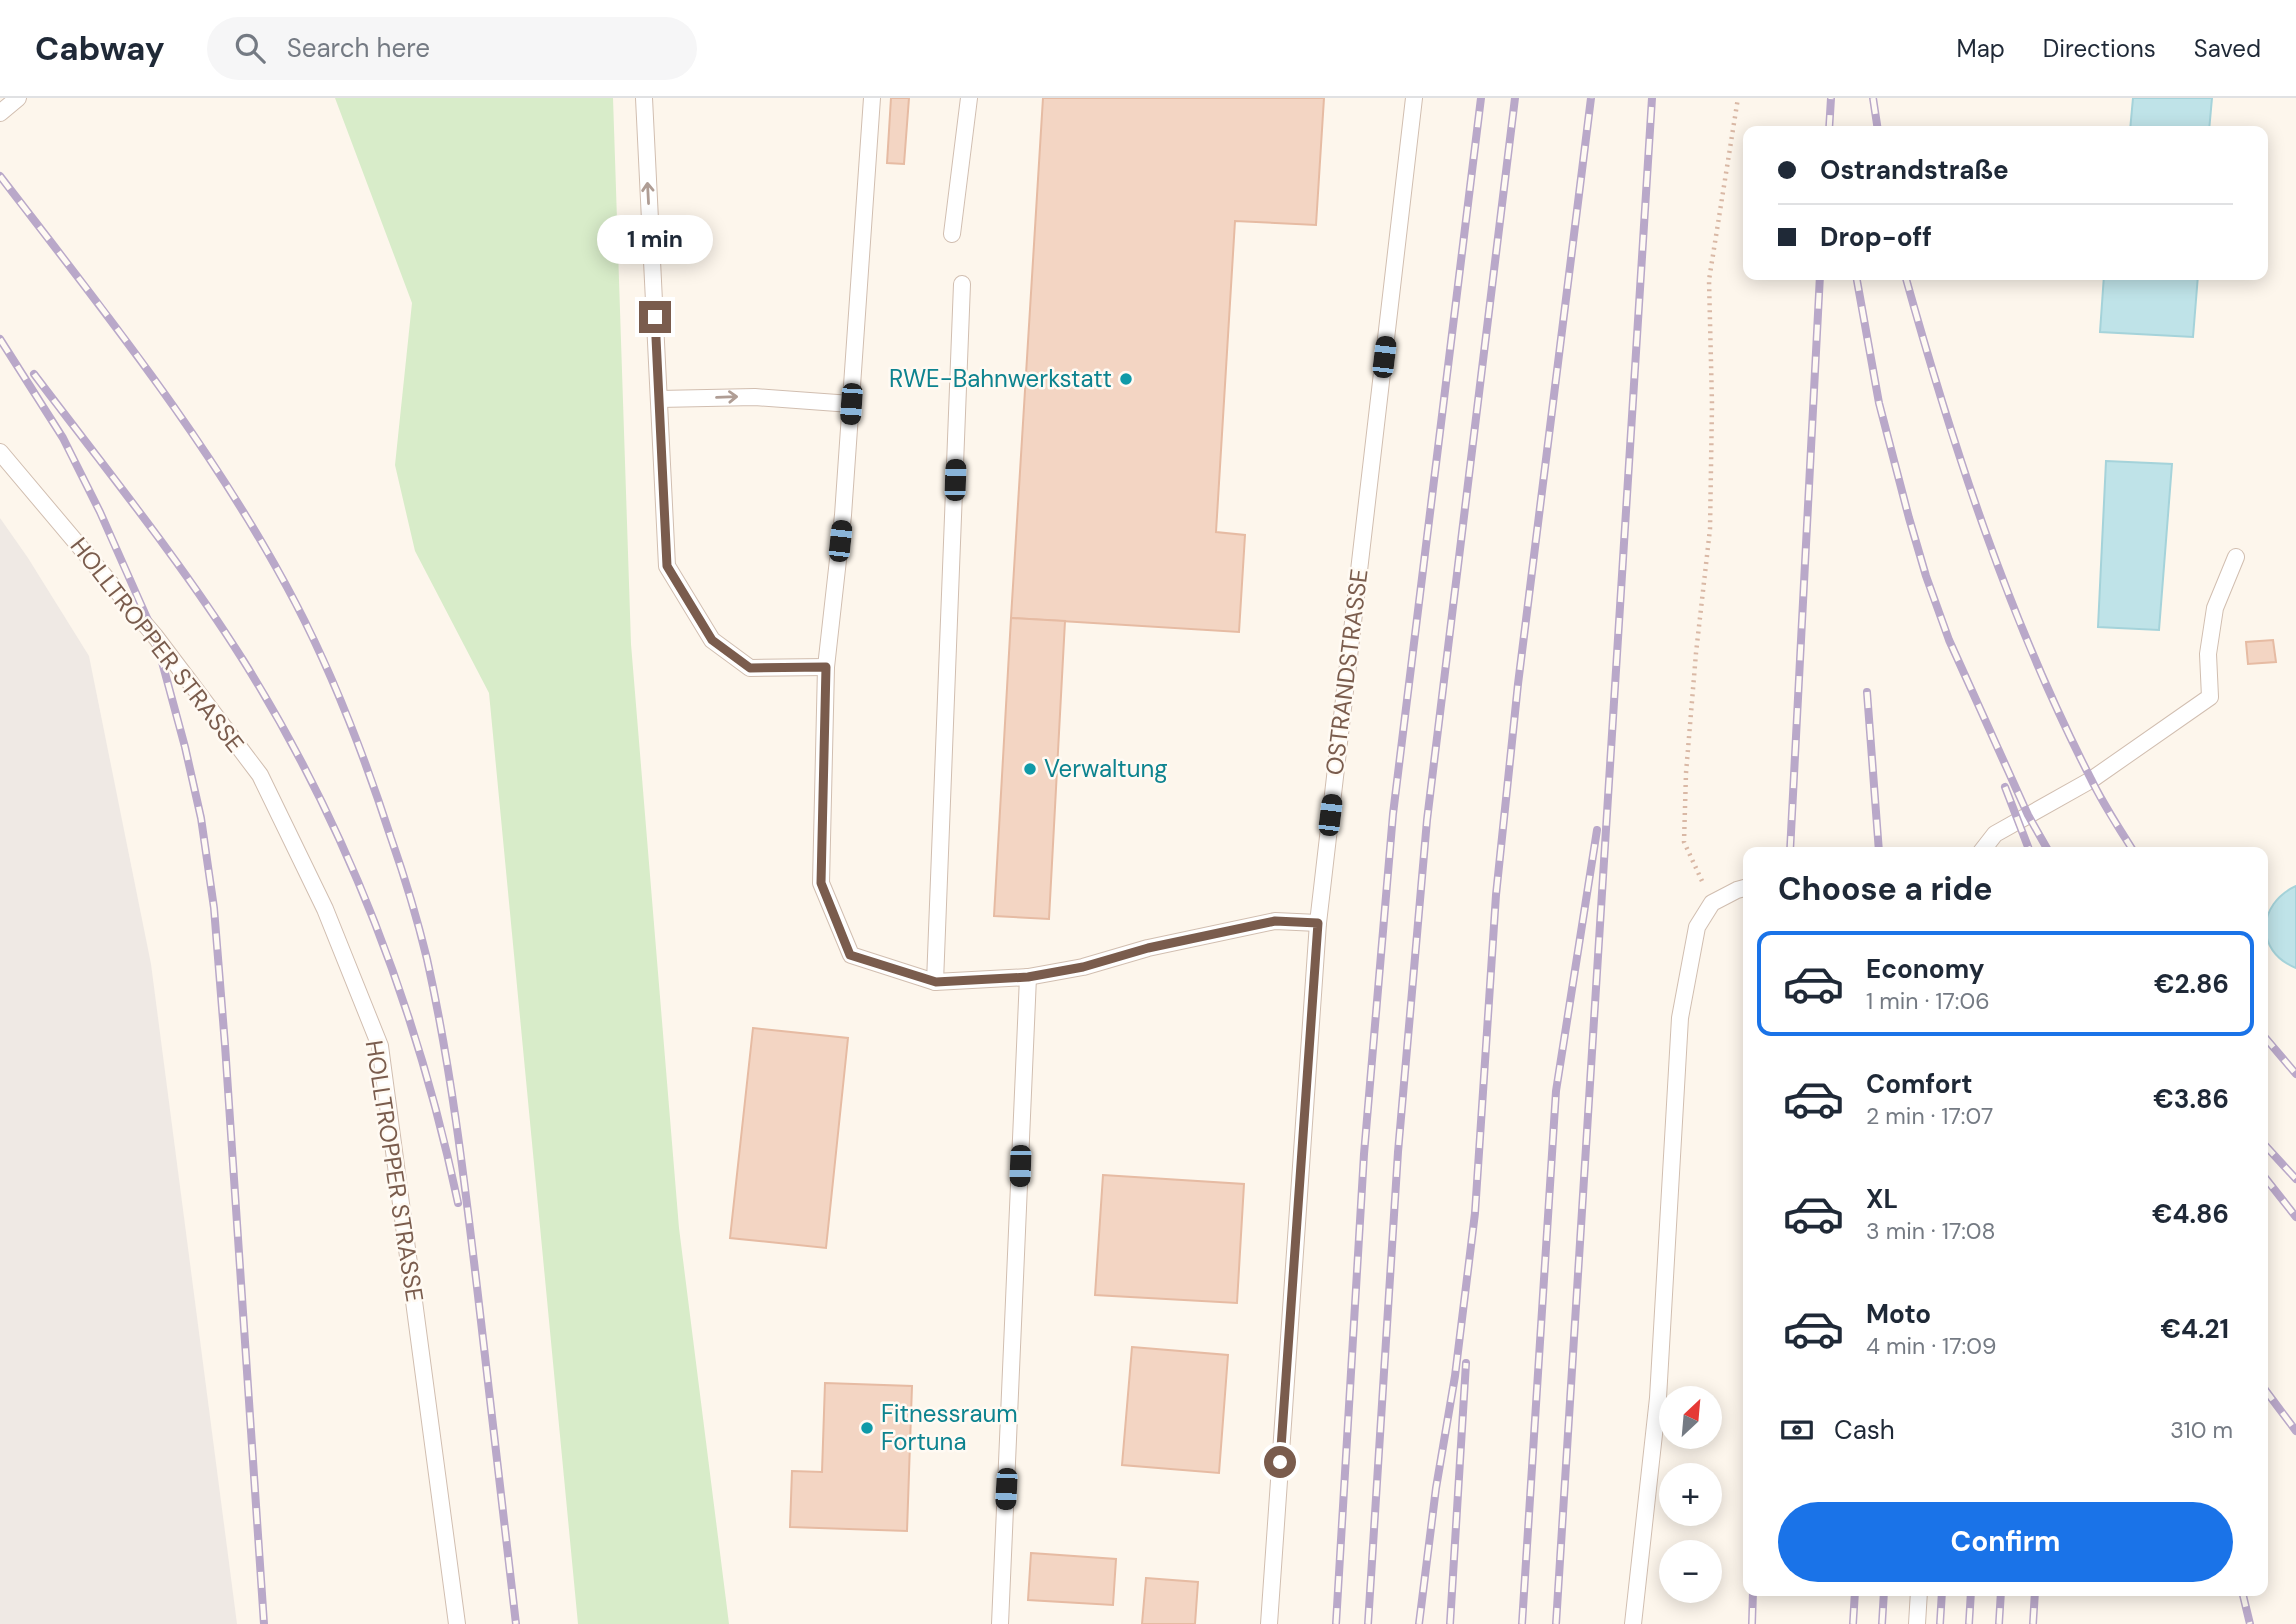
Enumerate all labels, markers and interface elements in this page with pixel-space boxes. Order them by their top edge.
search box [207,17,697,80]
text: Cabway [35,27,165,70]
icon: search [231,29,269,67]
text: Search here [287,31,430,65]
text: Map [1957,33,2005,64]
text: Directions [2043,33,2156,64]
text: Saved [2194,33,2261,64]
text: Ostrandstraße [1820,153,2009,187]
one-way arrow [642,182,655,205]
callout: 1 min [597,216,713,264]
text: Drop-off [1820,220,1932,254]
text: 1 min [627,224,683,254]
route end [639,301,671,333]
car [1372,335,1397,379]
place label: RWE-Bahnwerkstatt [889,363,1112,394]
marker: RWE-Bahnwerkstatt [1118,371,1134,387]
car [840,382,863,426]
one-way arrow [715,391,738,404]
car [944,459,967,501]
car [828,519,853,563]
street label: HOLLTROPPER STRASSE [64,531,251,758]
street label: OSTRANDSTRASSE [1318,567,1375,777]
place label: Verwaltung [1044,753,1168,784]
marker: Verwaltung [1022,761,1038,777]
car [1318,793,1343,837]
text: Choose a ride [1778,868,1993,910]
icon: car [1782,952,1845,1015]
text: Economy [1866,952,1984,986]
text: €2.86 [2154,967,2229,1001]
text: 1 min · 17:06 [1866,986,1990,1016]
street label: HOLLTROPPER STRASSE [358,1038,430,1304]
icon: car [1782,1067,1845,1130]
text: Comfort [1866,1067,1972,1101]
text: €3.86 [2153,1082,2229,1116]
text: 2 min · 17:07 [1866,1101,1993,1131]
car [1009,1145,1032,1187]
icon: car [1782,1182,1845,1245]
text: XL [1866,1182,1898,1216]
text: €4.86 [2152,1197,2229,1231]
text: 3 min · 17:08 [1866,1216,1996,1246]
icon: car [1782,1297,1845,1360]
text: Moto [1866,1297,1931,1331]
text: €4.21 [2161,1312,2229,1346]
text: 4 min · 17:09 [1866,1331,1996,1361]
north arrow [1659,1386,1722,1449]
map controls [1659,1386,1722,1603]
place label: Fitnessraum Fortuna [881,1398,1018,1457]
icon: cash [1778,1411,1816,1449]
text: Cash [1834,1413,1895,1447]
text: 310 m [2170,1415,2233,1445]
marker: Fitnessraum Fortuna [859,1420,875,1436]
route start [1264,1446,1296,1478]
button: + [1659,1463,1722,1526]
car [995,1467,1018,1511]
button: Confirm [1778,1502,2233,1582]
button: − [1659,1540,1722,1603]

